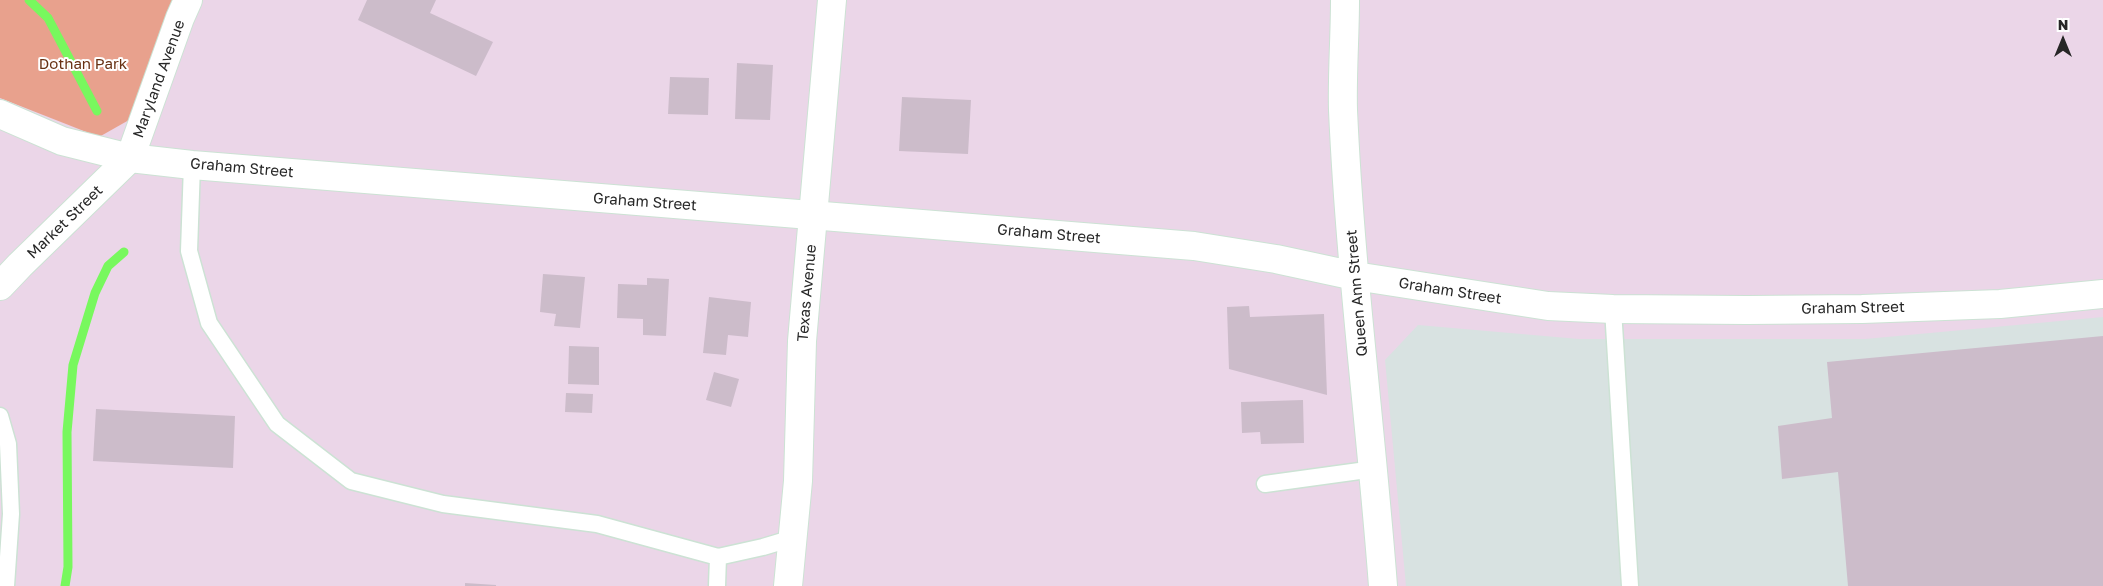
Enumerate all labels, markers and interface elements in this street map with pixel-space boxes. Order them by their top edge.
north arrow [2038,15,2088,65]
text: N [2058,16,2068,33]
street label: Maryland Avenue [129,17,189,141]
park label: Dothan Park [39,55,127,73]
street label: Graham Street [189,155,295,181]
street label: Market Street [23,181,107,263]
street label: Graham Street [593,189,697,215]
street label: Graham Street [996,221,1102,247]
street label: Queen Ann Street [1342,229,1372,357]
street label: Texas Avenue [794,244,820,342]
street label: Graham Street [1397,274,1503,308]
street label: Graham Street [1801,298,1905,318]

